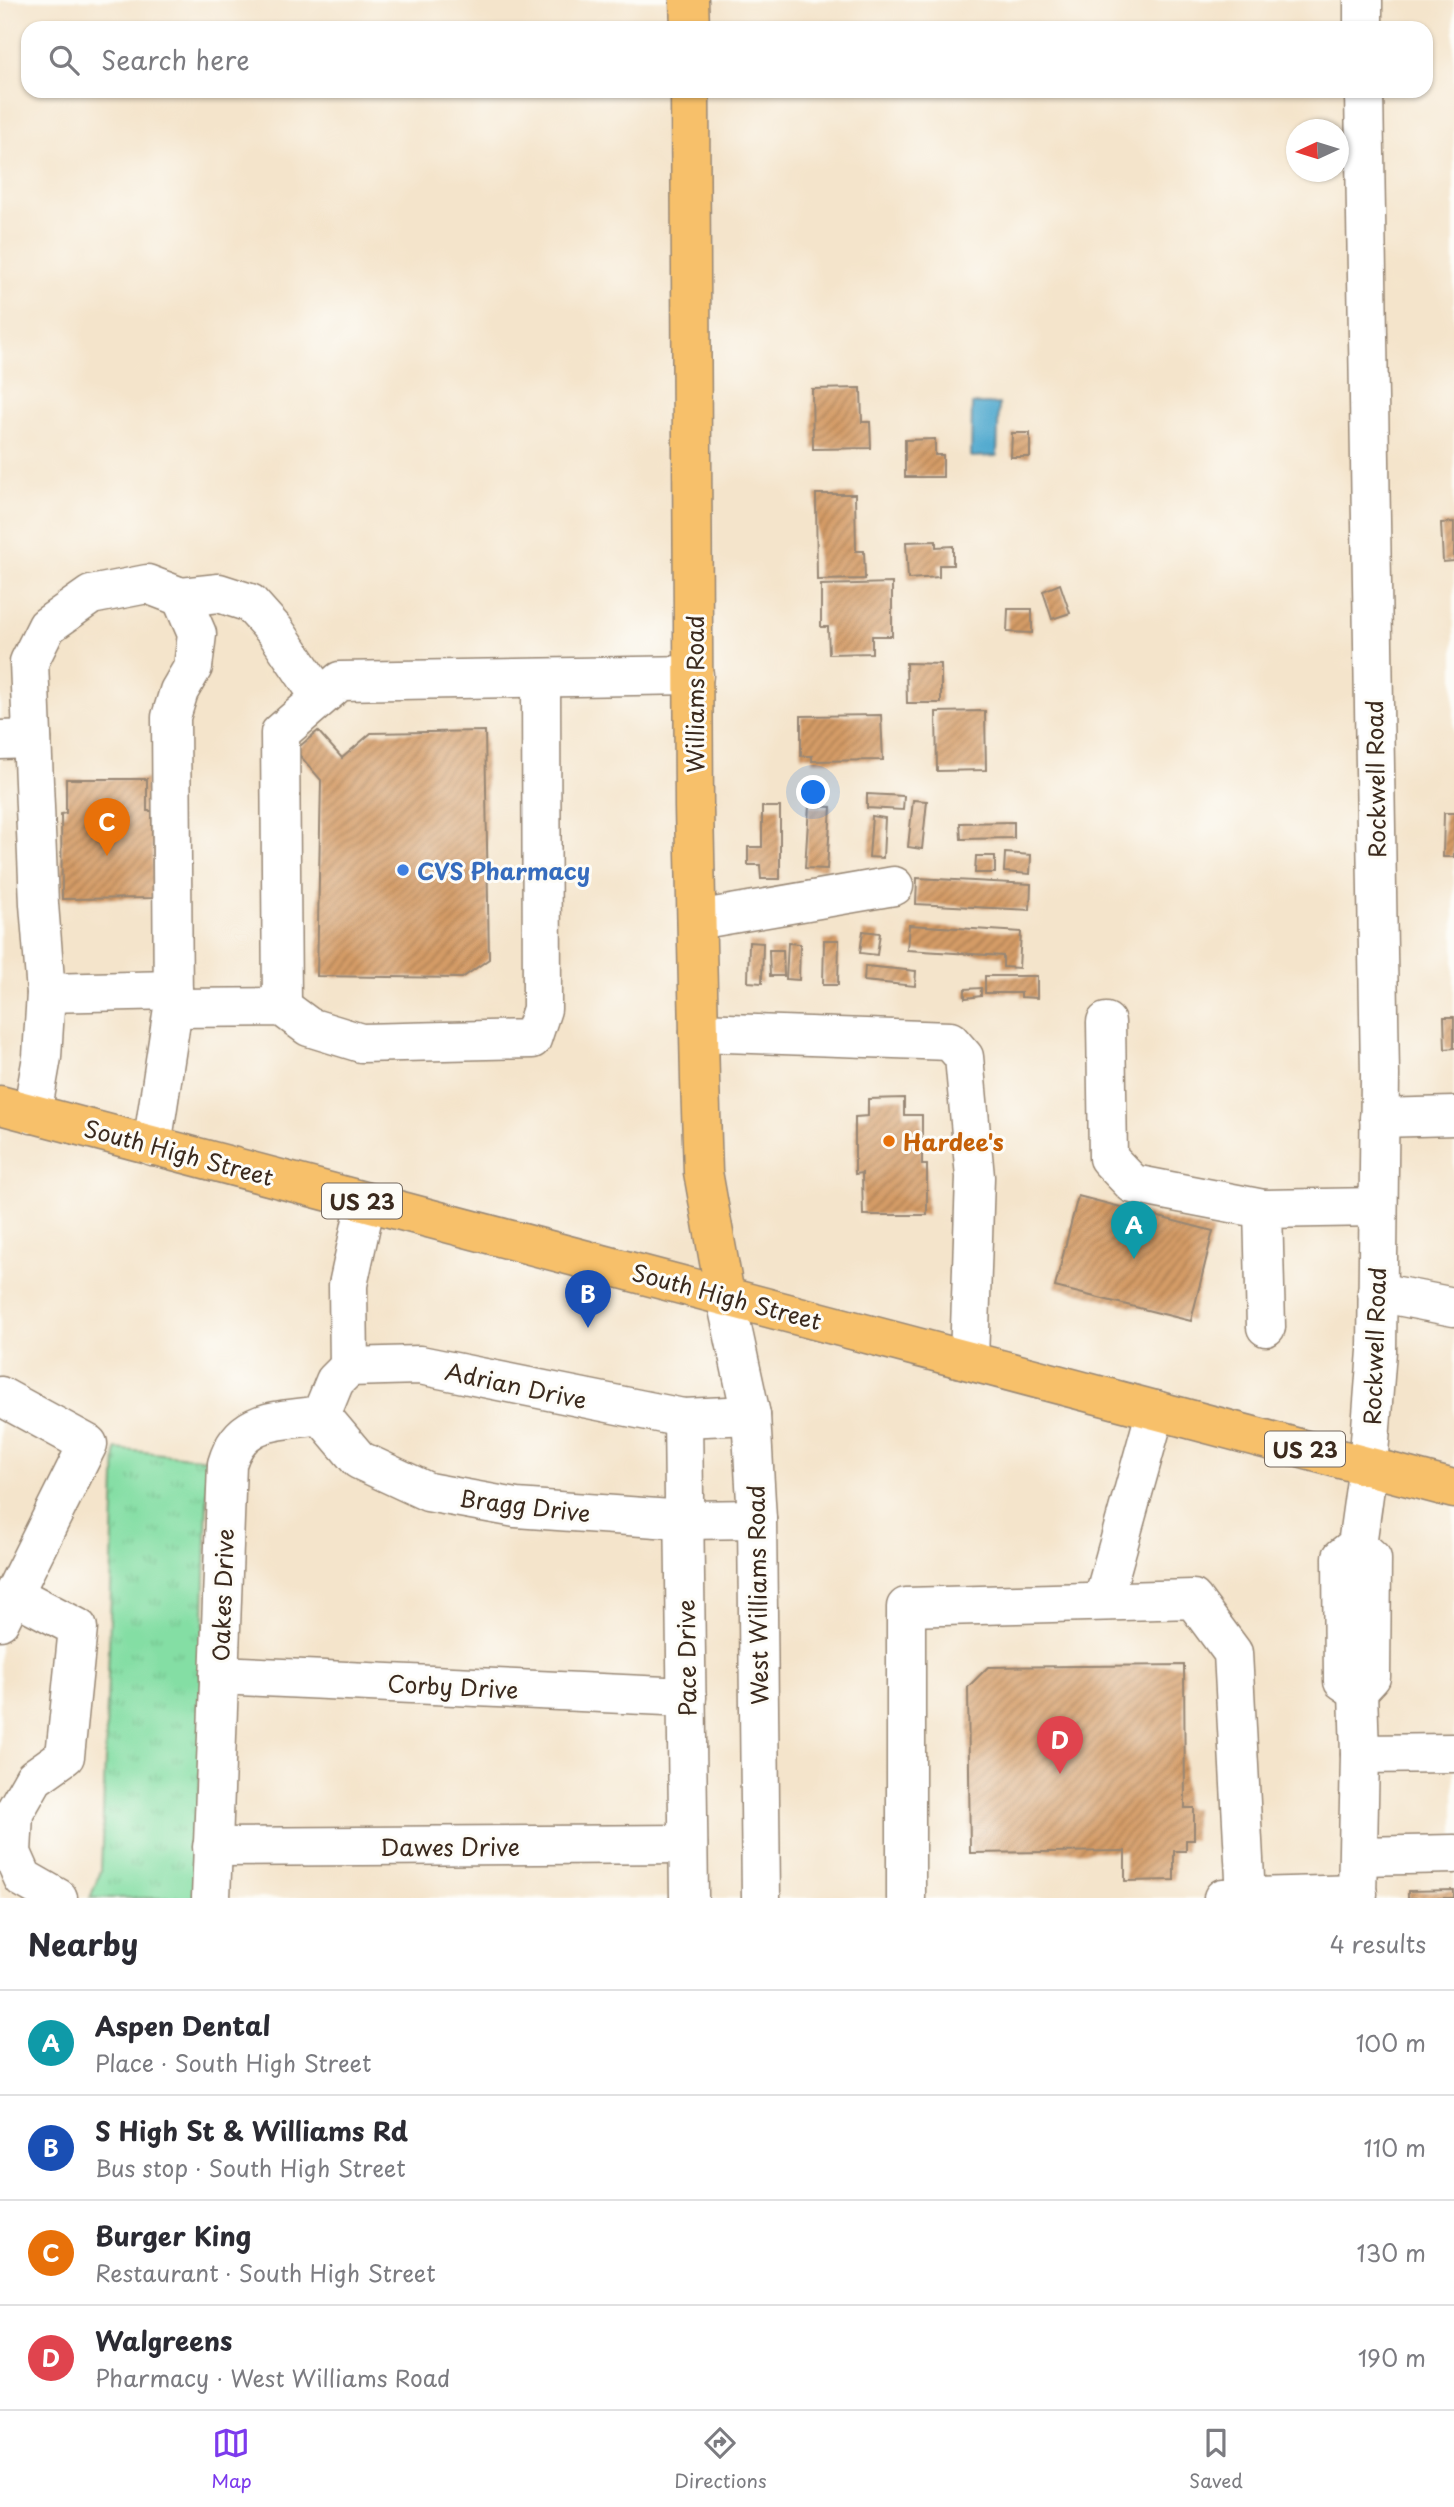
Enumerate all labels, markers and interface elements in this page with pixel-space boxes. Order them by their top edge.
search box [21,21,1433,98]
text: Search here [101,40,250,79]
icon: search [45,41,83,79]
north arrow [1286,119,1349,182]
street label: Williams Road [677,615,712,773]
street label: Rockwell Road [1356,700,1394,858]
your location [796,775,830,809]
pin: C [84,798,130,856]
place label: CVS Pharmacy [417,853,590,888]
marker: CVS Pharmacy [395,862,411,878]
street label: South High Street [80,1110,278,1194]
place label: Hardee's [903,1124,1004,1159]
marker: Hardee's [881,1133,897,1149]
road number: US 23 [322,1184,402,1218]
pin: A [1111,1201,1157,1259]
street label: South High Street [628,1254,826,1338]
street label: Rockwell Road [1354,1266,1394,1426]
pin: B [565,1270,611,1328]
street label: Adrian Drive [442,1353,590,1417]
road number: US 23 [1265,1432,1345,1466]
street label: Bragg Drive [457,1480,593,1530]
street label: West Williams Road [738,1485,776,1705]
street label: Oakes Drive [202,1528,242,1662]
street label: Pace Drive [667,1599,705,1717]
street label: Corby Drive [387,1665,519,1707]
pin: D [1037,1716,1083,1774]
street label: Dawes Drive [380,1829,520,1864]
text: Nearby [28,1921,138,1966]
text: 4 results [1330,1926,1426,1961]
text: Aspen Dental [95,2006,270,2045]
text: A [42,2025,60,2060]
text: 100 m [1356,2025,1426,2060]
text: Place · South High Street [95,2045,372,2080]
text: S High St & Williams Rd [95,2111,408,2150]
text: B [43,2130,59,2165]
text: 110 m [1364,2130,1426,2165]
text: Bus stop · South High Street [95,2150,406,2185]
text: Burger King [95,2216,251,2255]
text: C [42,2235,60,2270]
text: 130 m [1356,2235,1426,2270]
text: Restaurant · South High Street [95,2255,436,2290]
text: Walgreens [95,2321,232,2360]
text: D [42,2340,60,2375]
text: 190 m [1358,2340,1426,2375]
text: Pharmacy · West Williams Road [95,2360,450,2395]
tab: Map [211,2424,252,2494]
tab: Directions [674,2424,767,2494]
tab: Saved [1189,2424,1243,2494]

